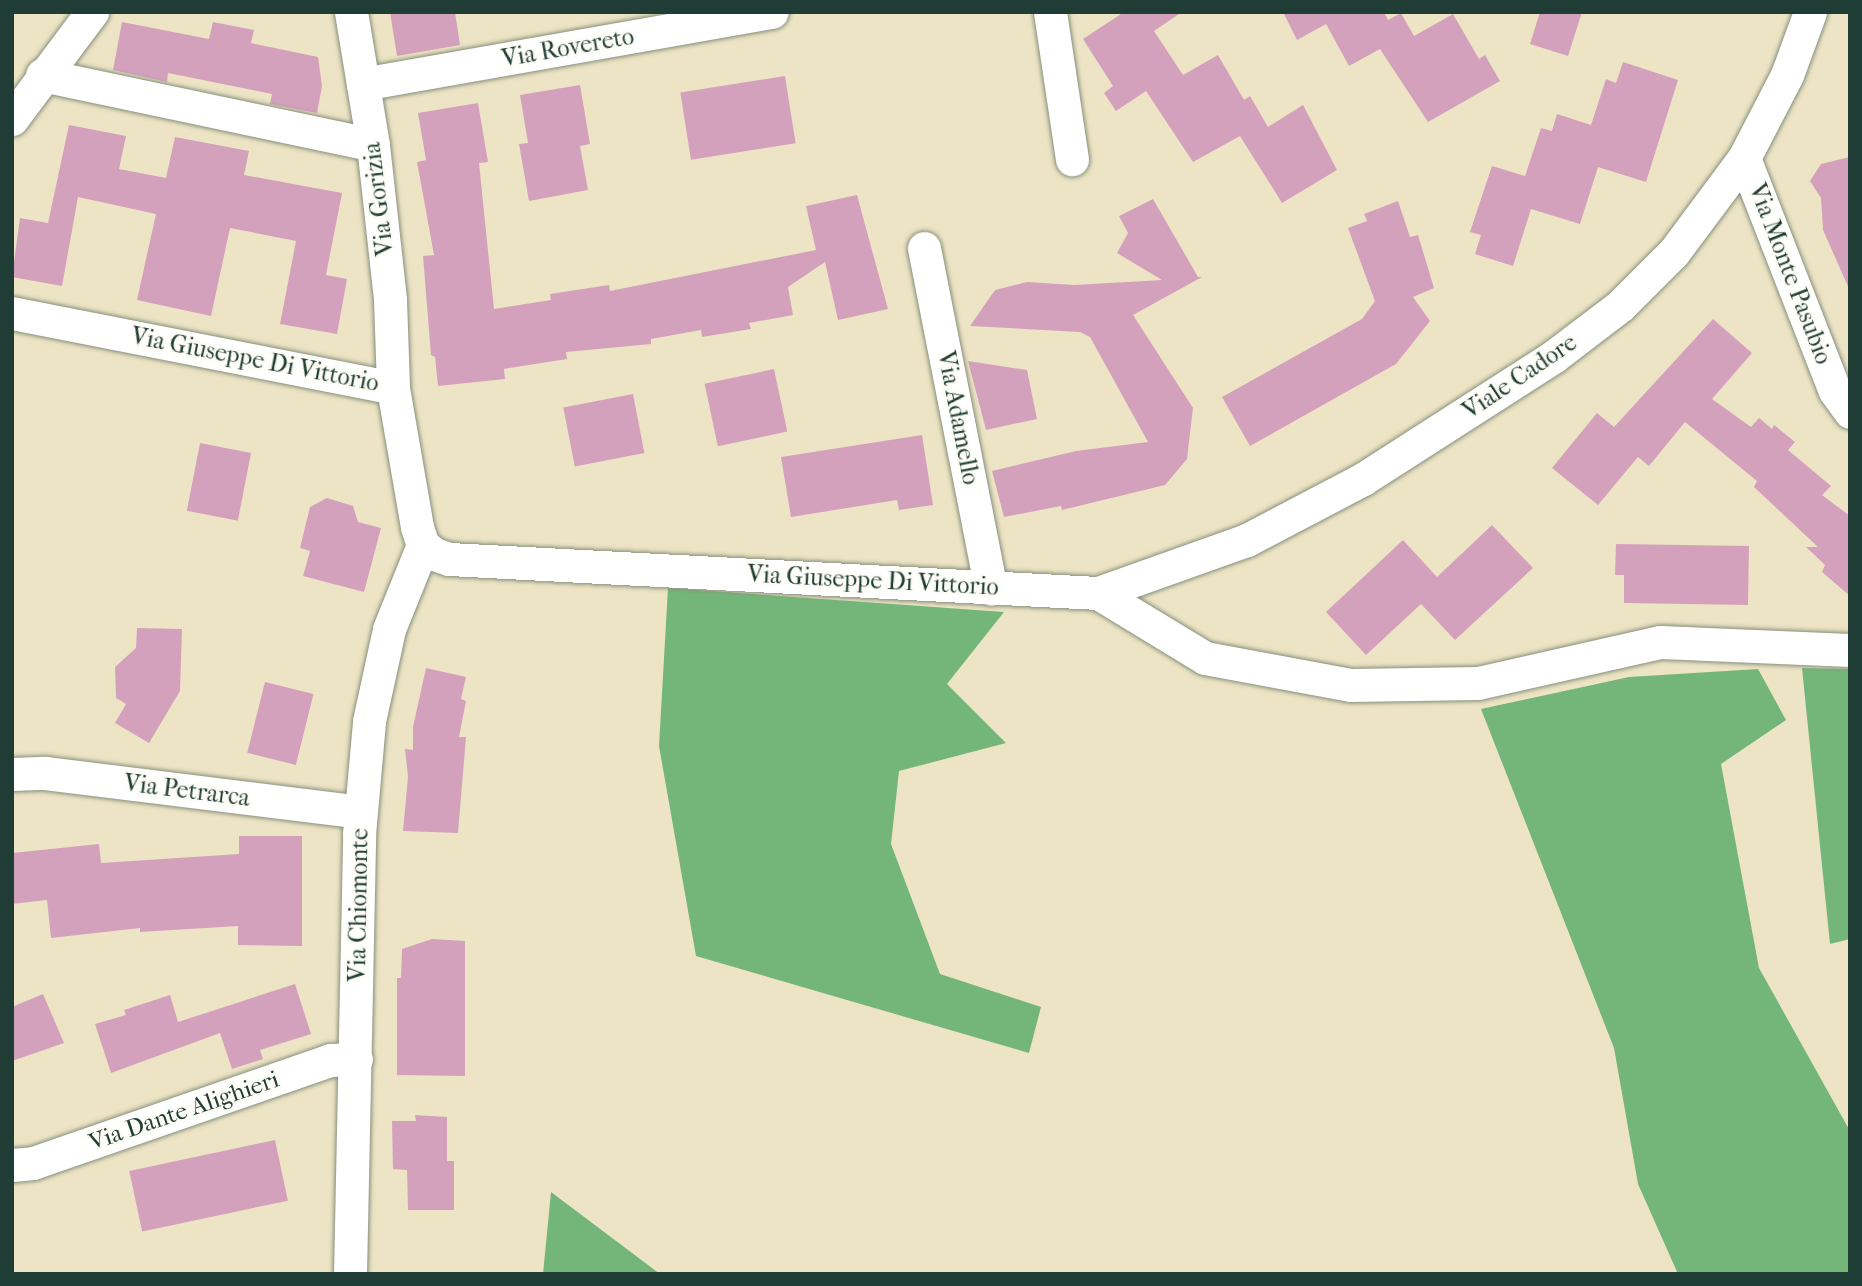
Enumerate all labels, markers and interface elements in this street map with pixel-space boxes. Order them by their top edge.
street label: Via Rovereto [500,22,636,74]
street label: Via Gorizia [358,141,400,257]
street label: Via Monte Pasubio [1742,180,1838,368]
street label: Via Giuseppe Di Vittorio [129,322,381,398]
street label: Viale Cadore [1457,328,1583,426]
street label: Via Adamello [931,349,985,487]
street label: Via Giuseppe Di Vittorio [747,560,999,602]
street label: Via Petrarca [123,769,251,813]
street label: Via Chiomonte [343,828,375,982]
street label: Via Dante Alighieri [85,1065,283,1157]

